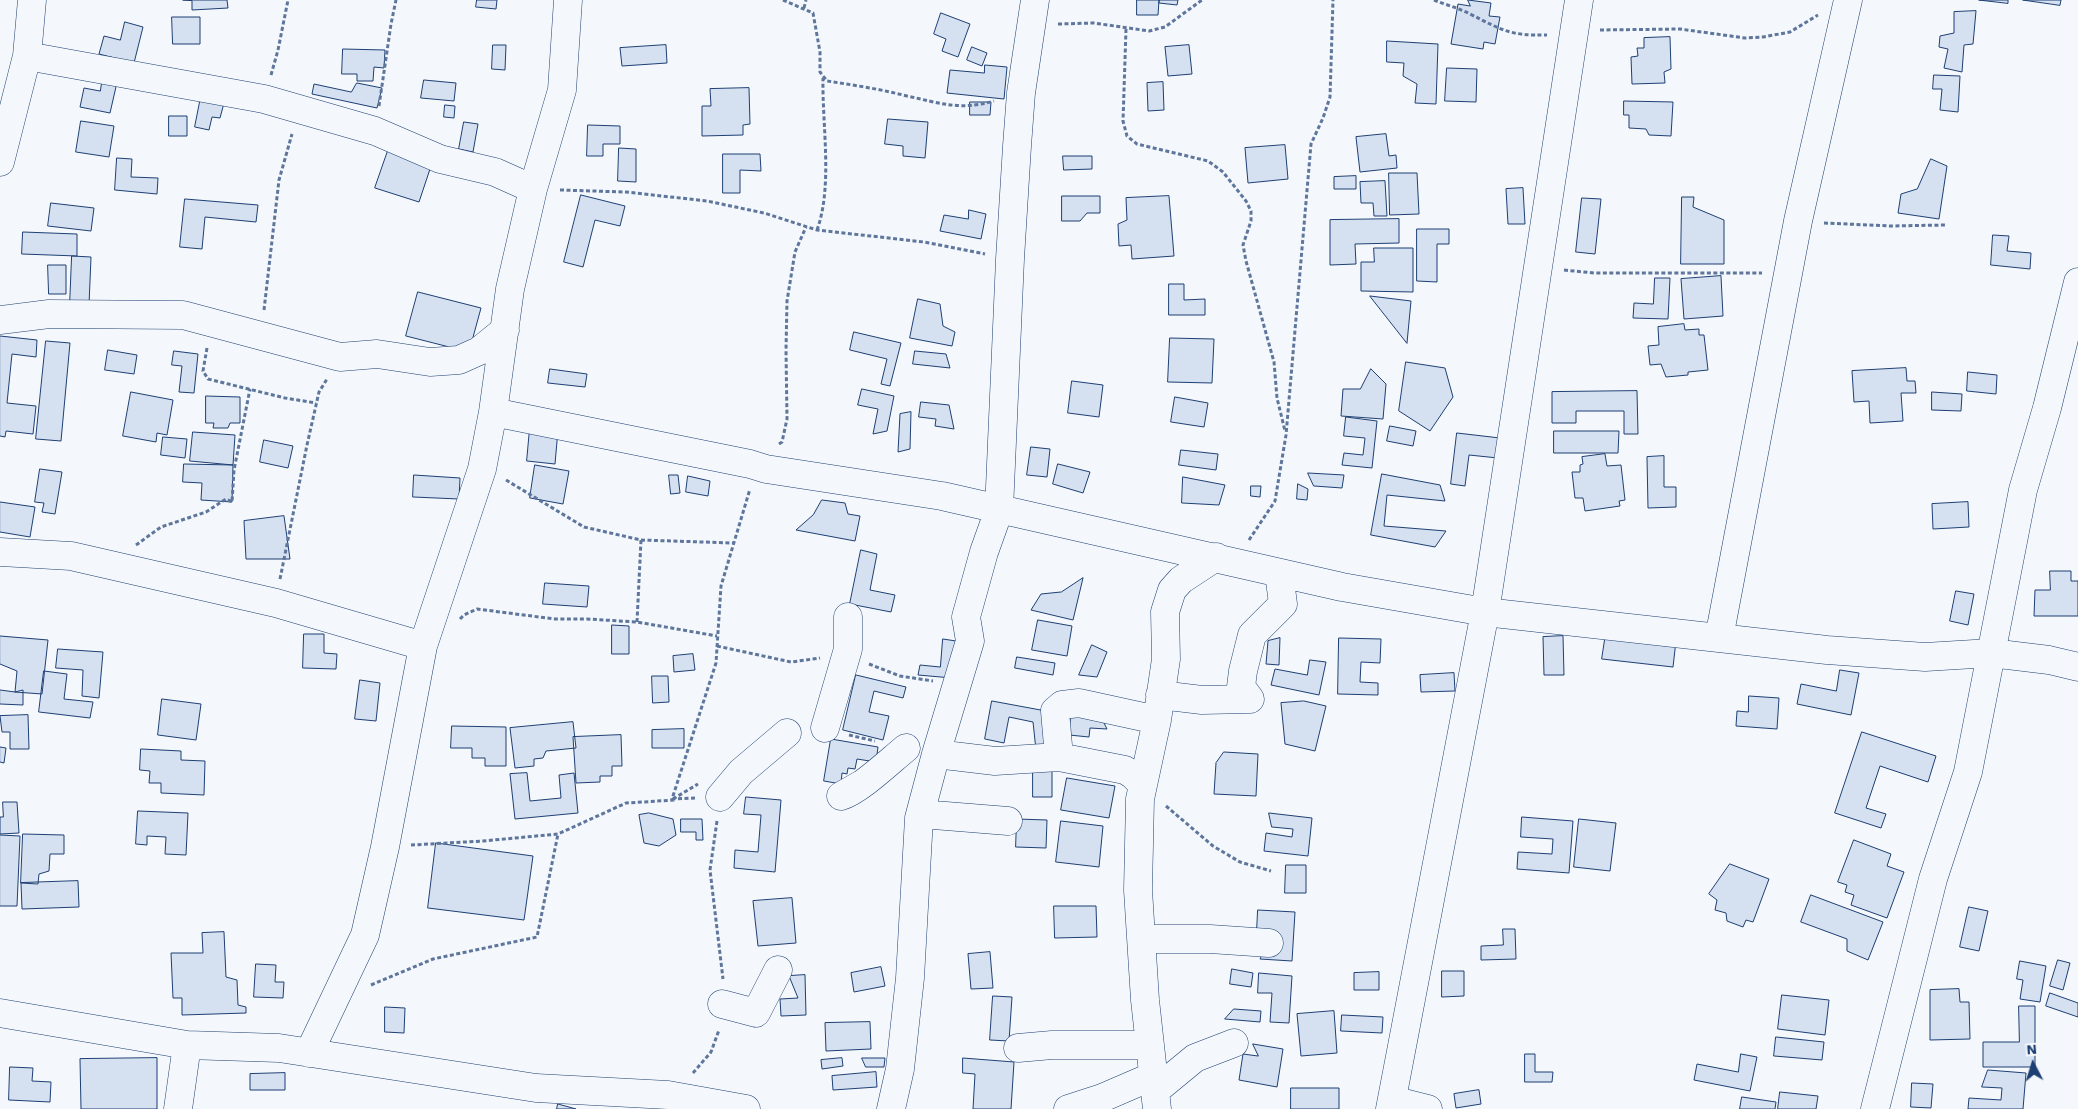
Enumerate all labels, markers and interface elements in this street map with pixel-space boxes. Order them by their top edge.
north arrow [2008,1039,2058,1089]
text: N [2026,1041,2038,1057]

